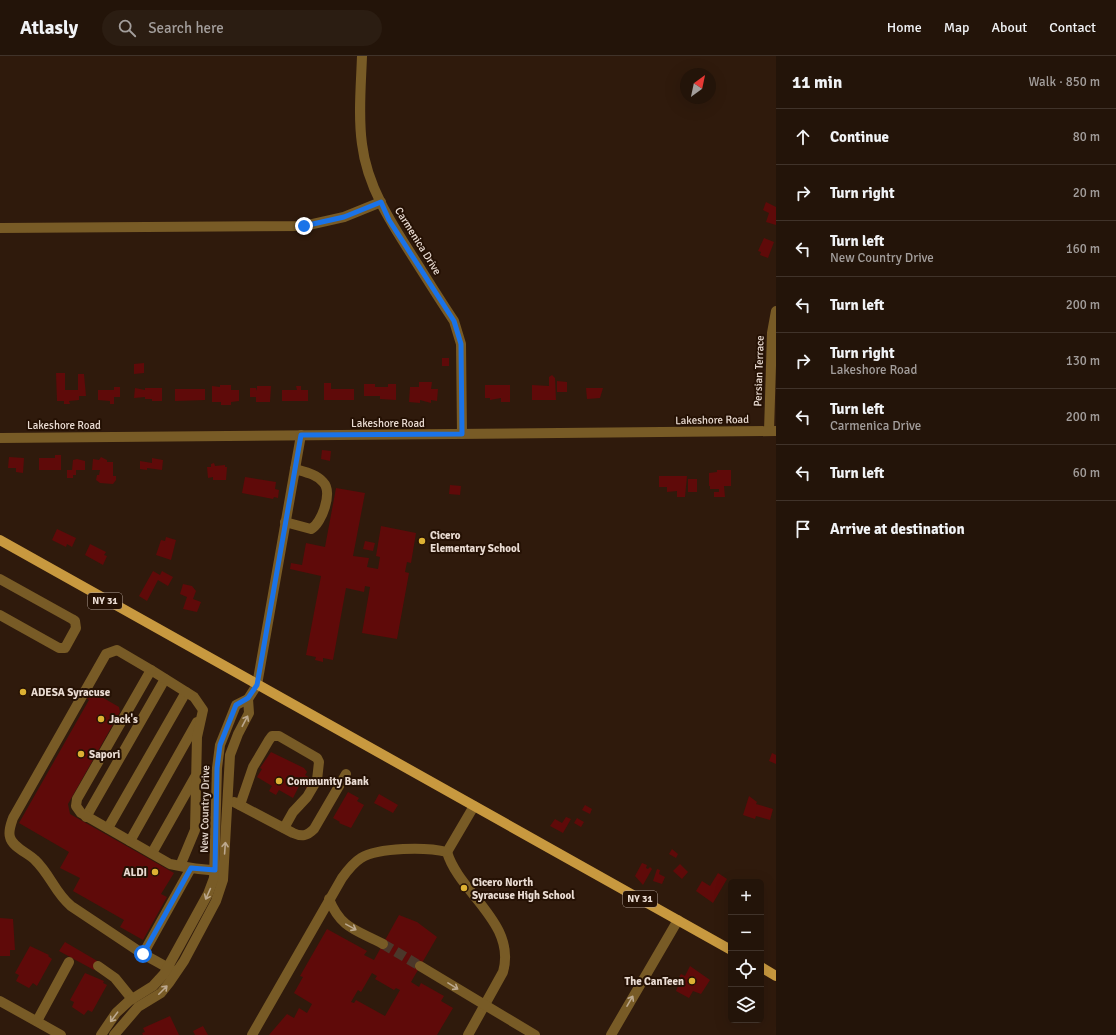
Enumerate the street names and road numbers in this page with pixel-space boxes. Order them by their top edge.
street label: Carmenica Drive [392,205,444,277]
street label: Persian Terrace [751,335,767,407]
street label: Lakeshore Road [675,413,749,427]
street label: Lakeshore Road [351,417,425,430]
street label: Lakeshore Road [27,419,101,432]
road number: NY 31 [88,593,122,609]
street label: New Country Drive [198,765,212,853]
road number: NY 31 [623,891,657,907]

